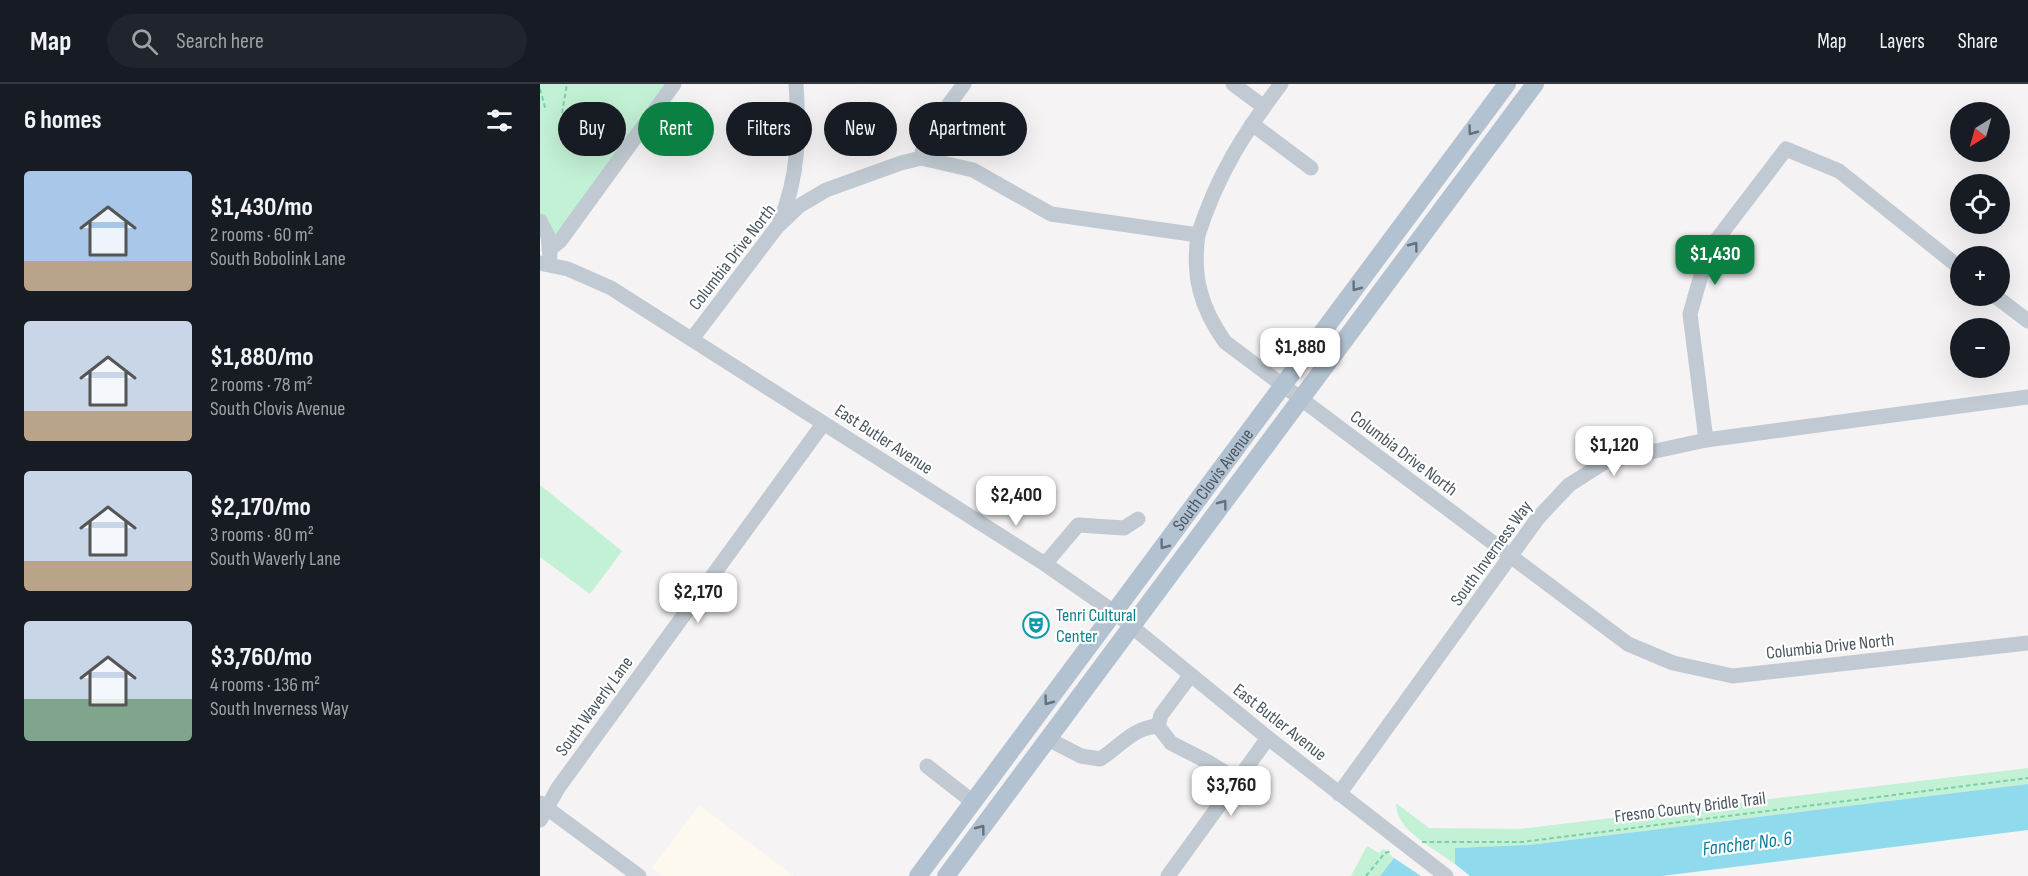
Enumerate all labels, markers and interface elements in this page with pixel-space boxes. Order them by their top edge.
search box [107,14,527,68]
text: Map [30,25,71,58]
icon: search [128,25,161,58]
text: Search here [176,28,264,55]
text: Map [1817,29,1846,54]
text: Layers [1879,29,1925,54]
text: Share [1958,29,1998,54]
chip: Buy [558,102,626,156]
chip: Rent [638,102,714,156]
chip: Filters [726,102,812,156]
chip: New [824,102,897,156]
chip: Apartment [909,102,1027,156]
north arrow [1950,102,2010,162]
map controls [1950,102,2010,378]
icon: filters [483,104,516,137]
text: 6 homes [24,105,102,136]
one-way arrow [1469,124,1480,135]
button: locate [1950,174,2010,234]
text: $1,430/mo [210,192,313,223]
icon: home [72,195,144,267]
street label: Columbia Drive North [685,200,780,314]
text: 2 rooms · 60 m² [210,223,314,247]
pin: $1,430 [1666,235,1764,286]
one-way arrow [1407,242,1418,253]
text: $1,430 [1689,242,1741,266]
button: + [1950,246,2010,306]
text: South Bobolink Lane [210,247,346,271]
one-way arrow [1352,281,1363,292]
button: − [1950,318,2010,378]
pin: $1,880 [1251,328,1349,379]
text: $1,880 [1274,335,1326,359]
text: $1,880/mo [210,342,314,373]
icon: home [72,345,144,417]
text: 2 rooms · 78 m² [210,373,313,397]
text: South Clovis Avenue [210,397,345,421]
street label: East Butler Avenue [831,400,937,479]
street label: Columbia Drive North [1346,406,1461,500]
street label: South Clovis Avenue [1168,425,1258,535]
pin: $1,120 [1565,426,1663,477]
text: $1,120 [1589,433,1639,457]
pin: $2,400 [967,476,1065,527]
text: $2,400 [990,483,1042,507]
text: $2,170/mo [210,492,311,523]
icon: home [72,495,144,567]
street label: South Inverness Way [1446,497,1537,610]
one-way arrow [1215,500,1226,511]
text: 3 rooms · 80 m² [210,523,314,547]
one-way arrow [1160,538,1171,549]
text: South Waverly Lane [210,547,341,571]
pin: $2,170 [649,573,747,624]
text: $2,170 [673,580,723,604]
place label: Tenri Cultural Center [1056,605,1136,647]
theatre icon: Tenri Cultural Center [1021,610,1051,640]
street label: Columbia Drive North [1765,629,1895,664]
text: $3,760/mo [210,642,312,673]
icon: home [72,645,144,717]
street label: South Waverly Lane [551,653,637,760]
text: 4 rooms · 136 m² [210,673,320,697]
street label: East Butler Avenue [1229,679,1331,765]
one-way arrow [1044,695,1055,706]
text: South Inverness Way [210,697,349,721]
pin: $3,760 [1182,766,1280,817]
text: $3,760 [1206,773,1256,797]
street label: Fresno County Bridle Trail [1613,788,1767,827]
one-way arrow [974,825,985,836]
water label: Fancher No. 6 [1701,827,1794,861]

